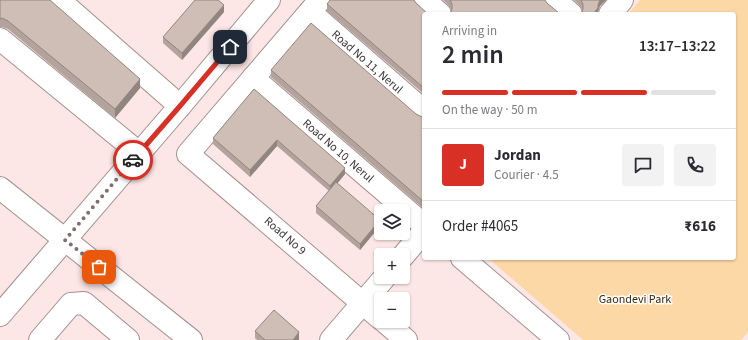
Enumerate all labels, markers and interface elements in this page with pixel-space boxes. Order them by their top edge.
text: Arriving in [442,22,497,40]
street label: Road No 11, Nerul [328,26,406,98]
pin [213,30,247,64]
icon: home [219,36,241,58]
text: 2 min [442,36,504,73]
text: 13:17–13:22 [639,36,716,57]
text: On the way · 50 m [442,101,537,119]
street label: Road No 10, Nerul [299,115,377,187]
courier [113,140,153,180]
button: chat [622,144,664,186]
button: phone [674,144,716,186]
text: Jordan [494,145,541,166]
icon: car [122,149,144,171]
text: J [459,154,467,175]
text: Courier · 4.5 [494,166,559,184]
map controls [374,204,410,328]
button: layers [374,204,410,240]
street label: Road No 9 [260,213,310,259]
text: Order #4065 [442,216,518,237]
text: ₹616 [684,216,716,237]
button: + [374,248,410,284]
pin [82,250,116,284]
icon: bag [88,256,110,278]
park label: Gaondevi Park [599,291,671,308]
button: − [374,292,410,328]

